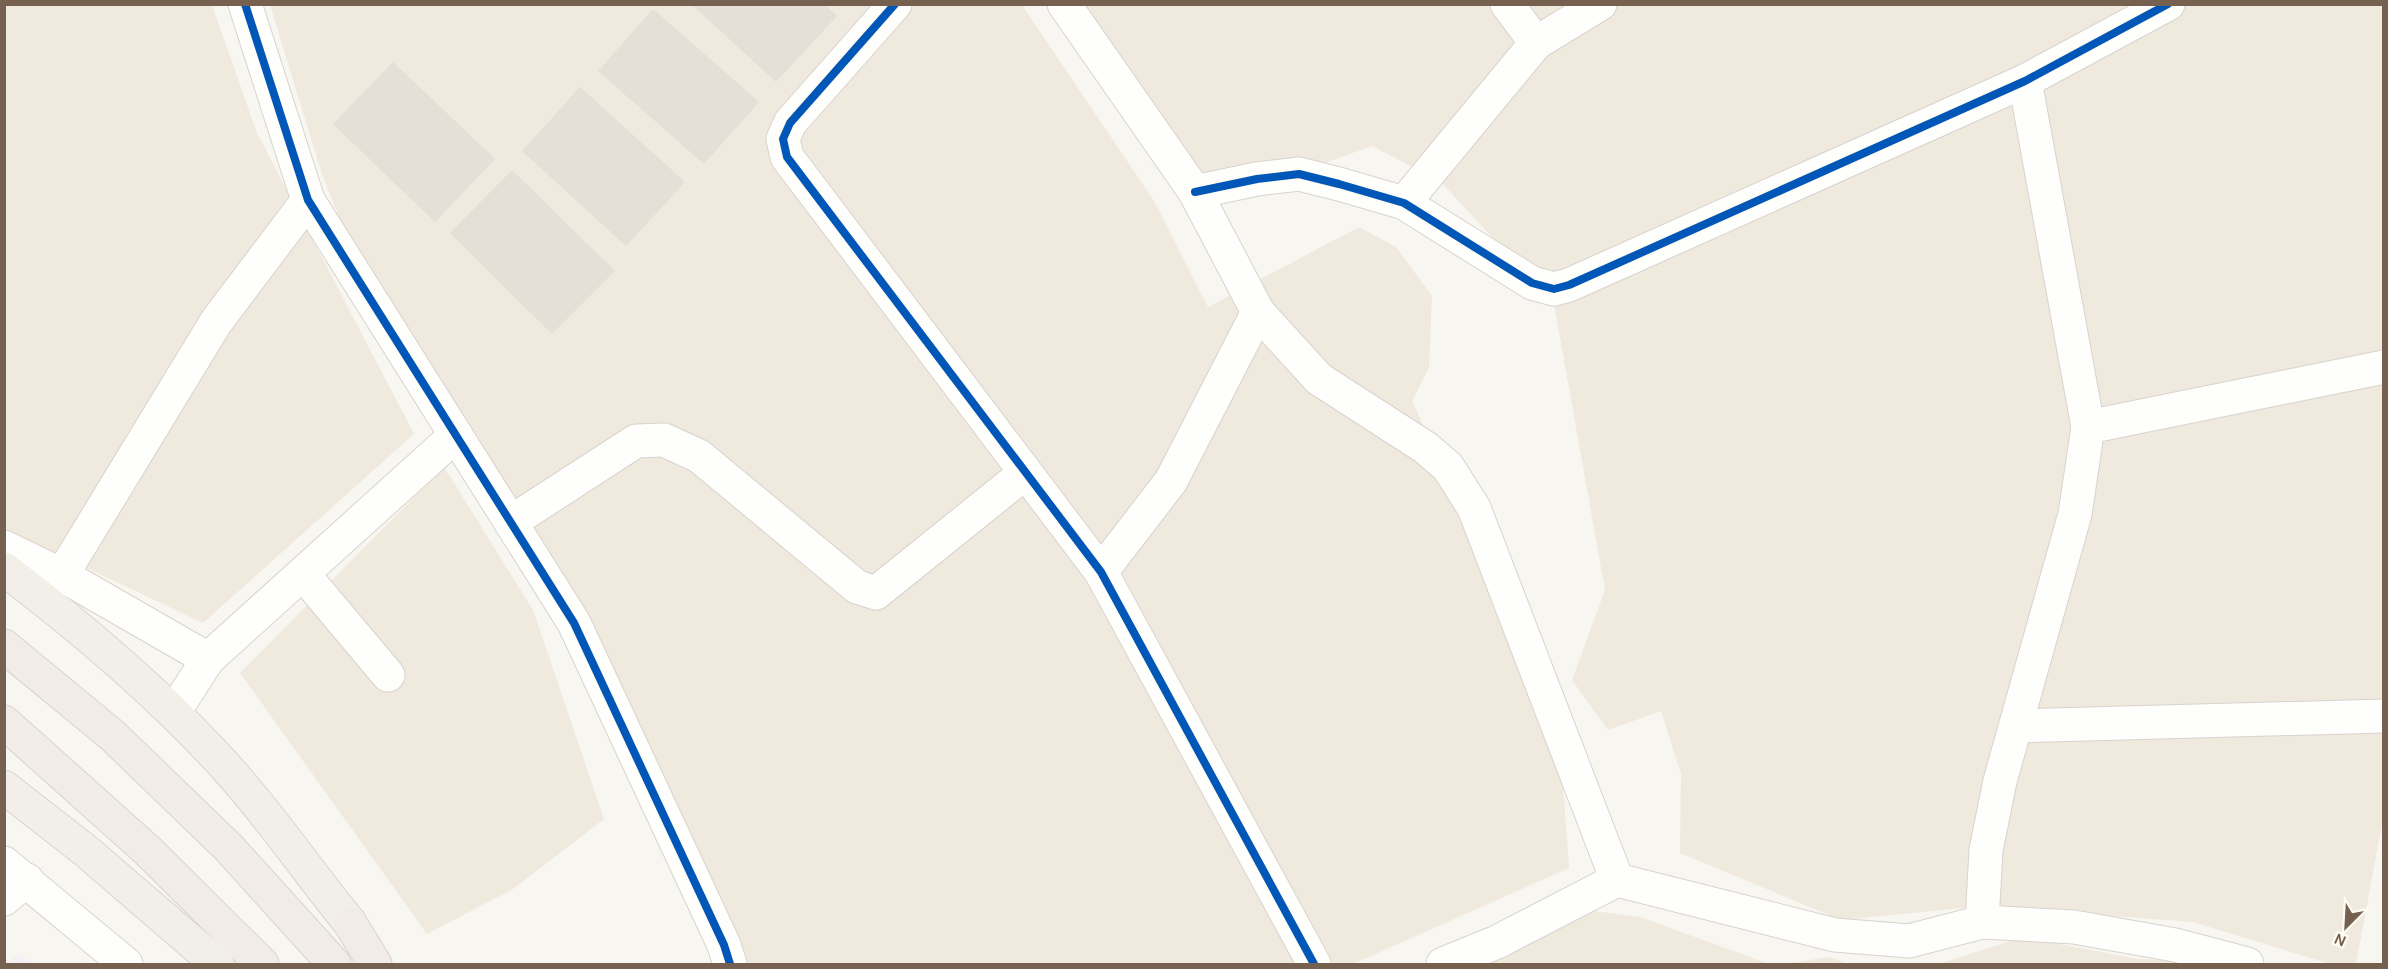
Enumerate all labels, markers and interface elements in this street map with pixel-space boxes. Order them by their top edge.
north arrow [2316,897,2376,957]
text: N [2331,929,2349,951]

